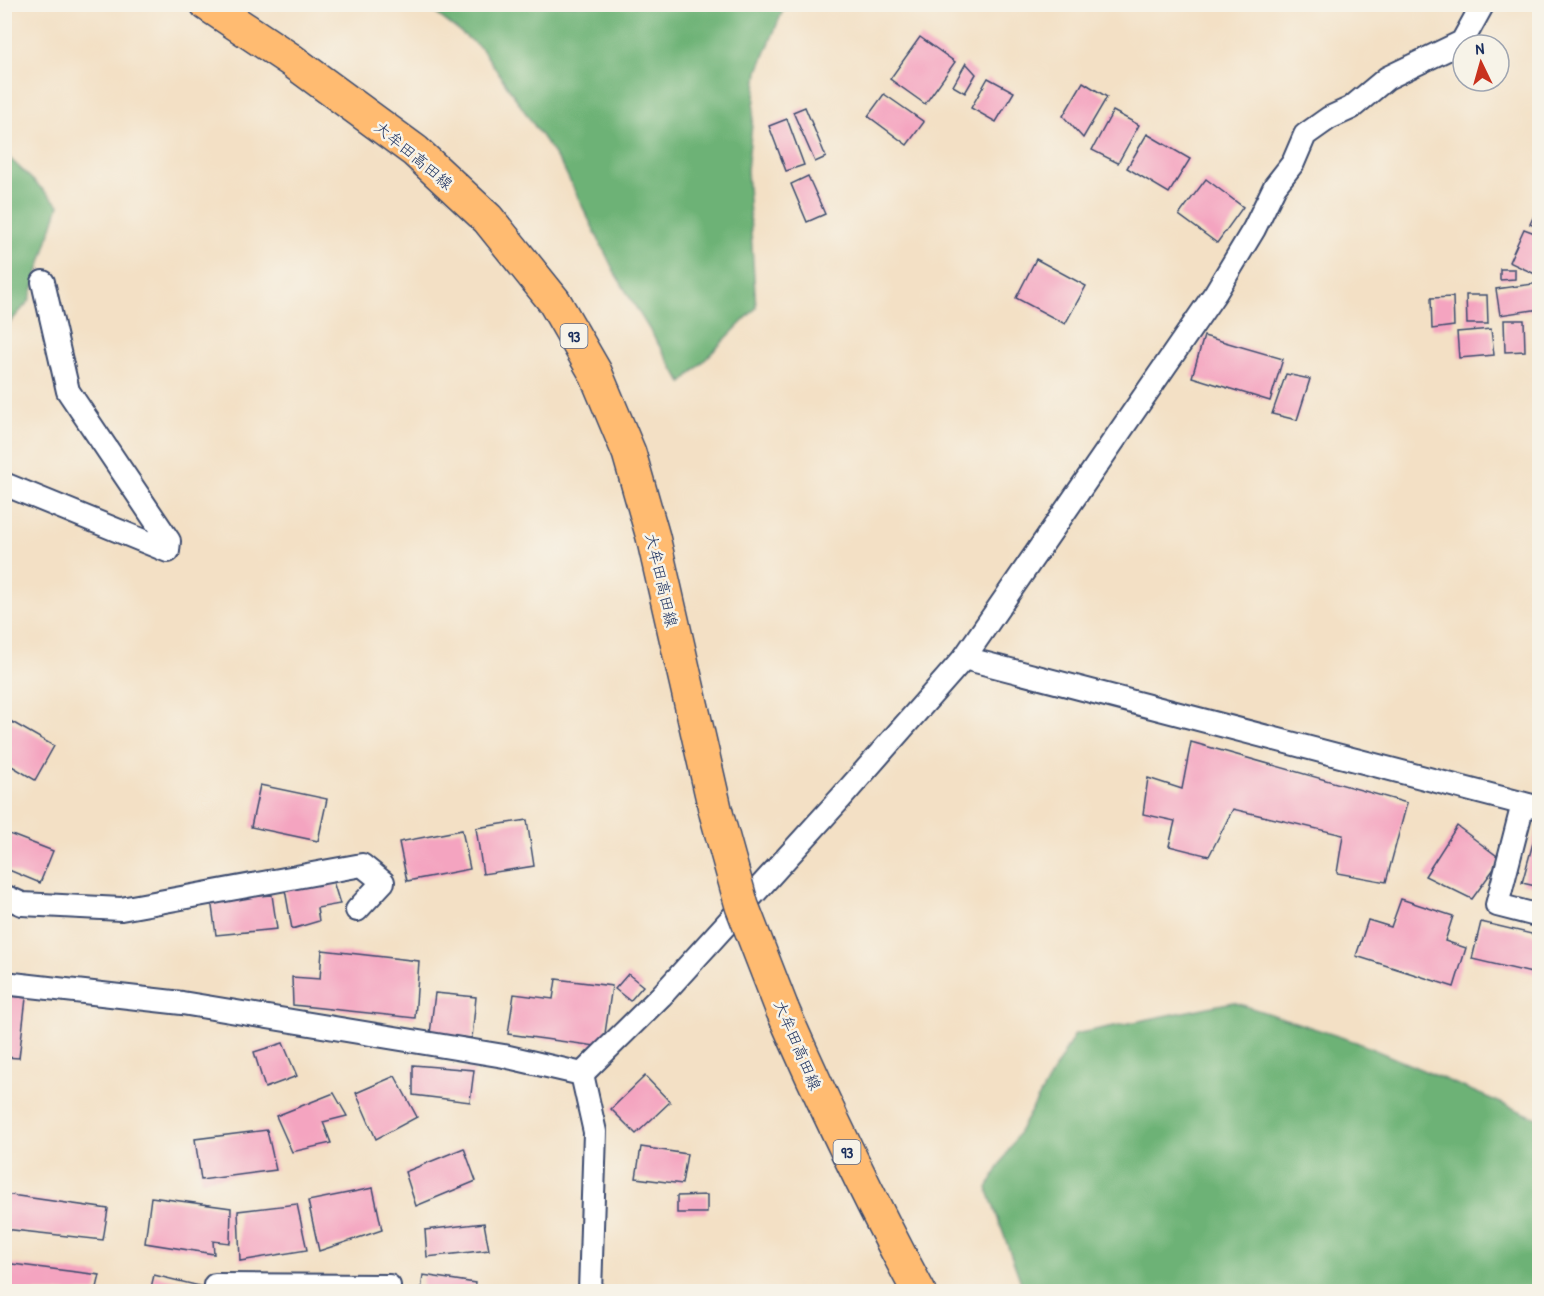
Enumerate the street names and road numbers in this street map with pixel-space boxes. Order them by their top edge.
street label: 大牟田高田線 [370,116,458,194]
road number: 93 [560,324,588,348]
street label: 大牟田高田線 [640,531,684,629]
street label: 大牟田高田線 [769,997,827,1093]
road number: 93 [834,1140,860,1164]

